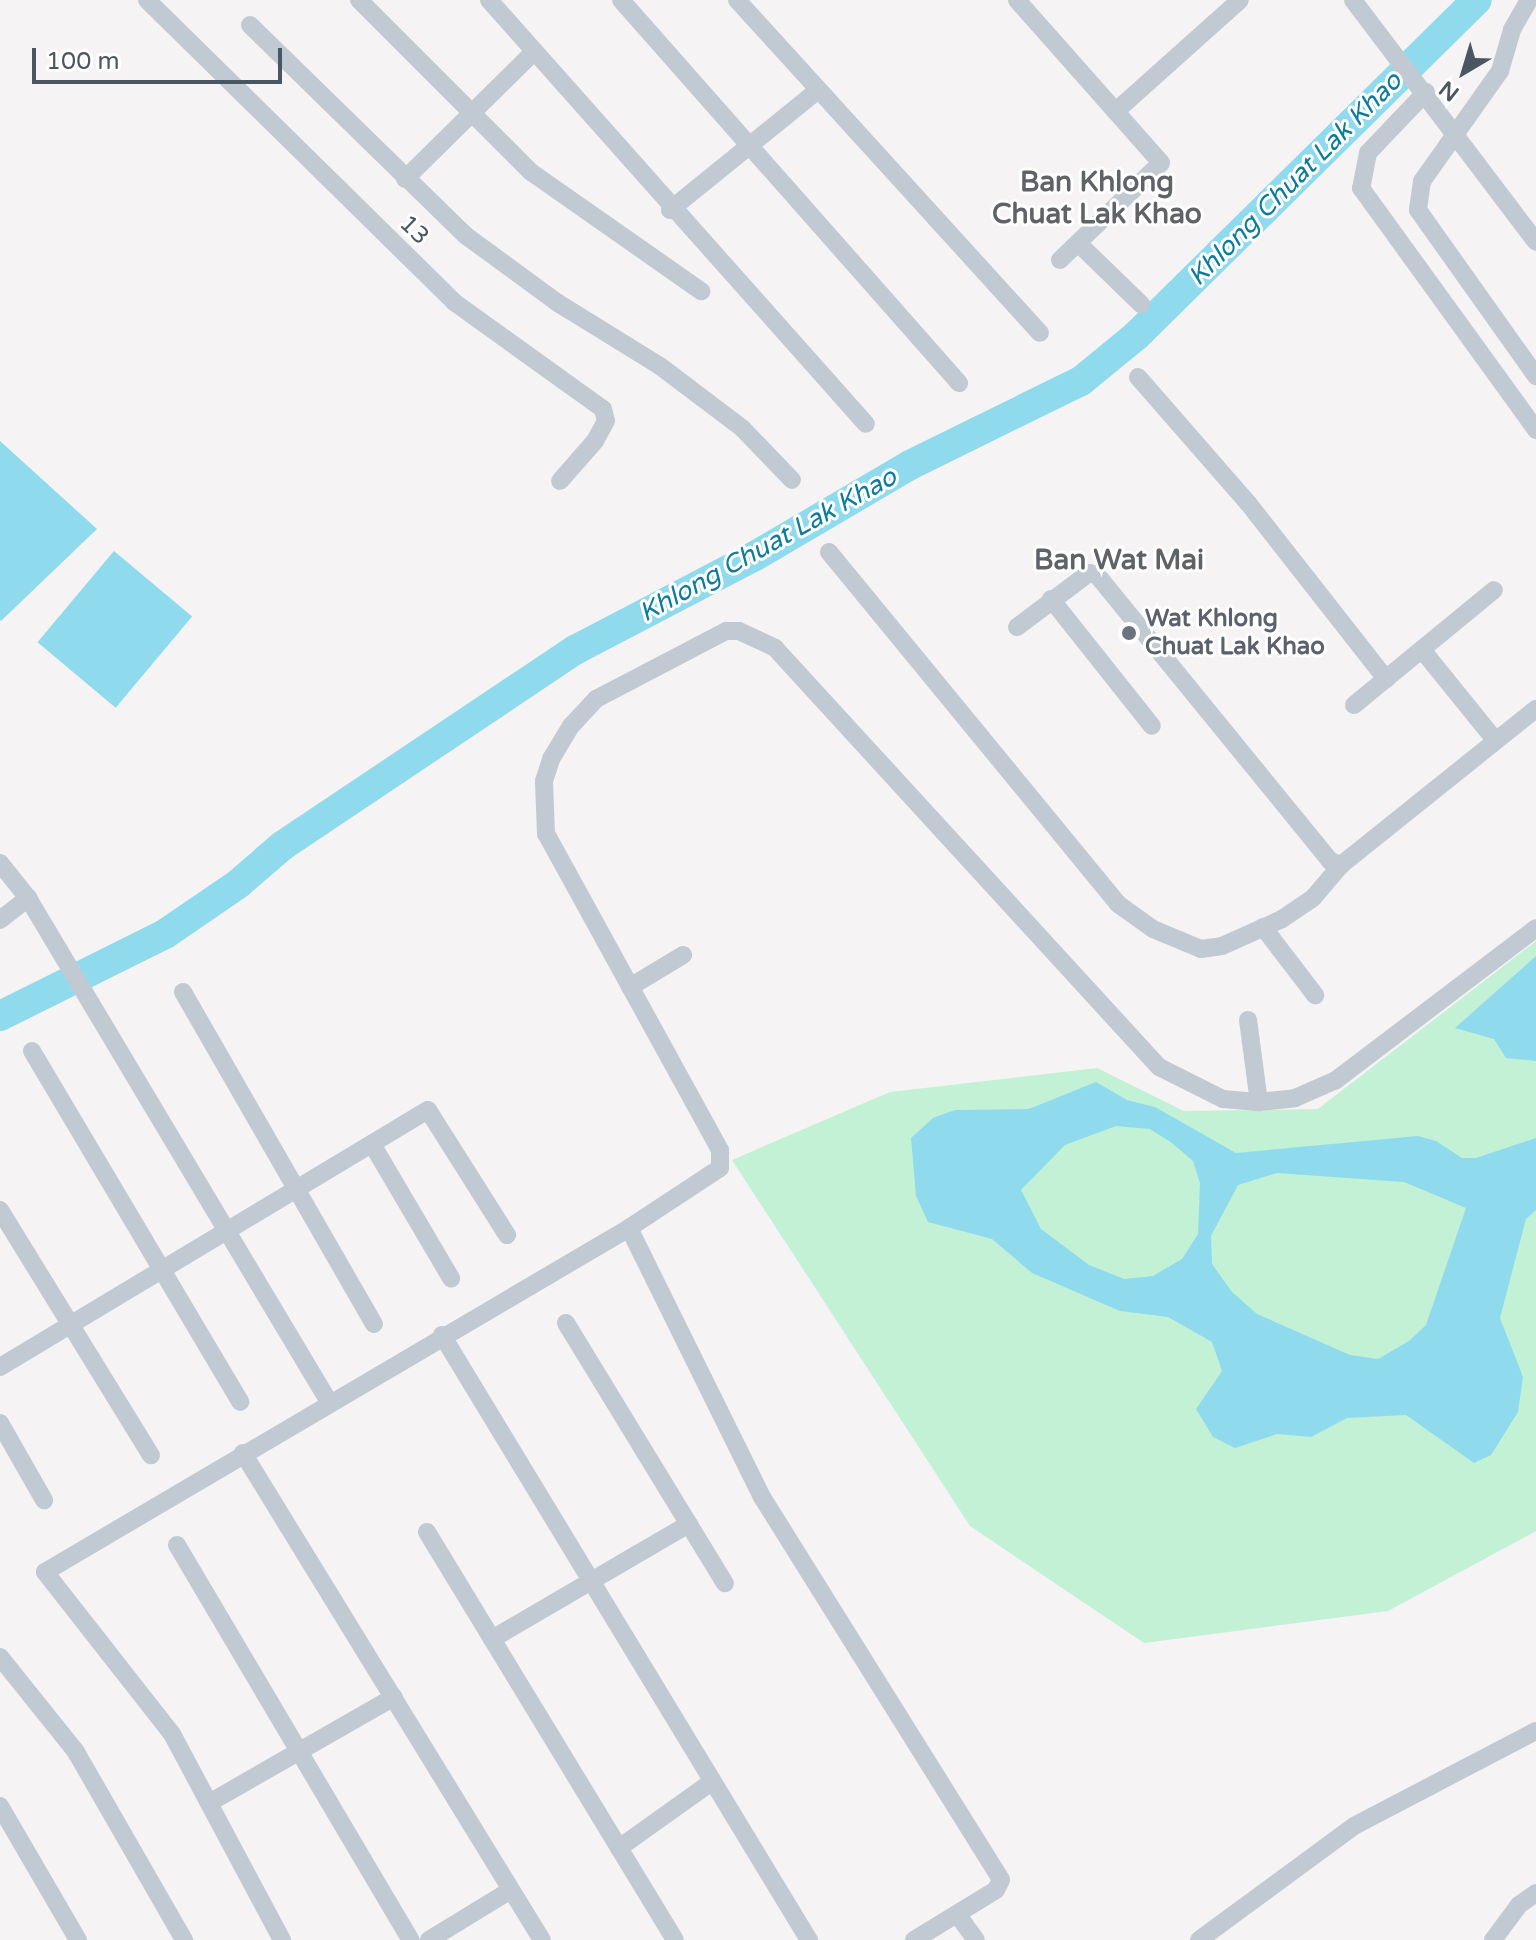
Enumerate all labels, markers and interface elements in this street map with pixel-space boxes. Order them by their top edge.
scale bar [36,32,286,82]
north arrow [1424,32,1504,112]
text: 100 m [46,47,120,76]
water label: Khlong Chuat Lak Khao [1182,66,1408,292]
text: N [1434,75,1464,107]
district label: Ban Khlong Chuat Lak Khao [992,165,1202,231]
street label: 13 [393,209,435,251]
water label: Khlong Chuat Lak Khao [634,461,902,629]
district label: Ban Wat Mai [1034,543,1204,577]
place label: Wat Khlong Chuat Lak Khao [1145,605,1325,661]
marker: Wat Khlong Chuat Lak Khao [1120,624,1138,642]

